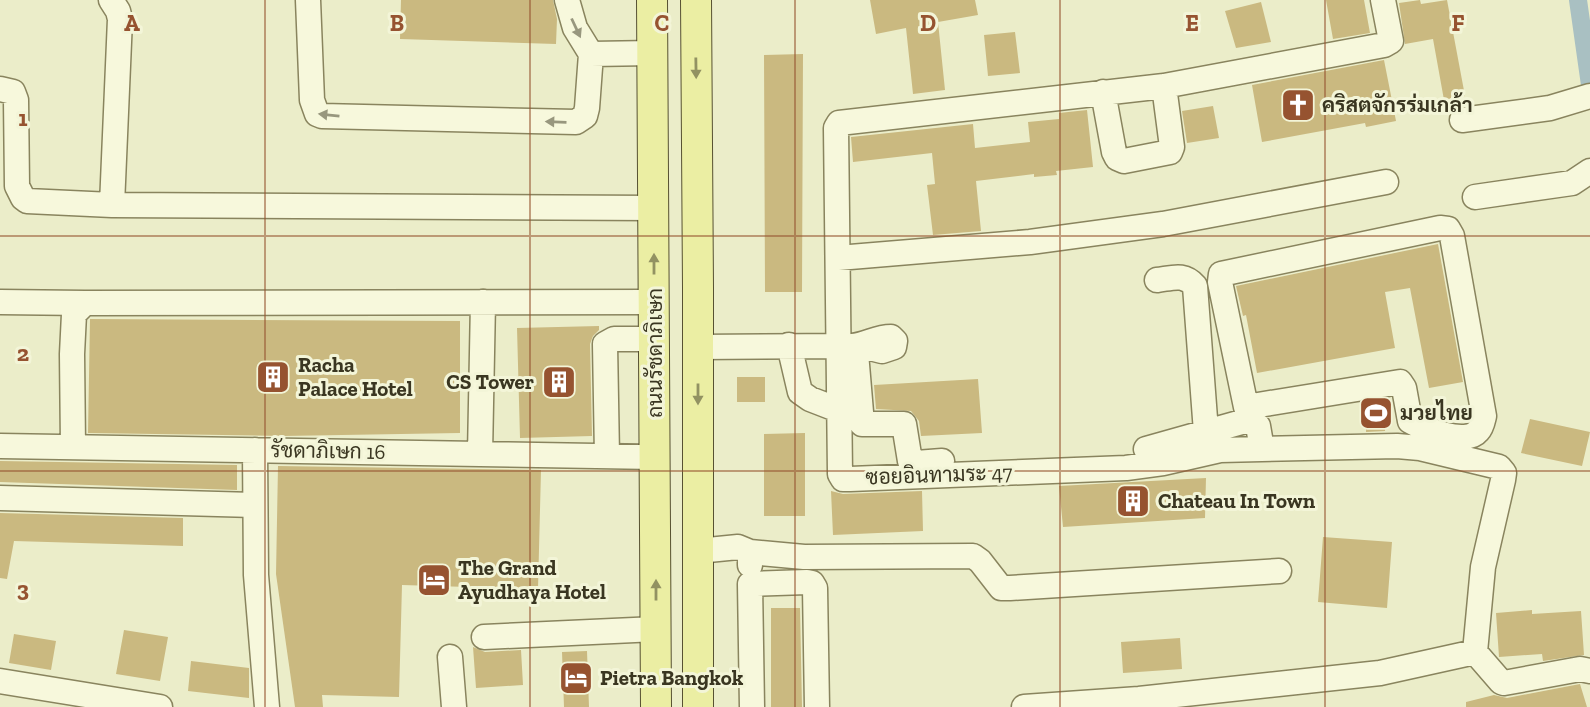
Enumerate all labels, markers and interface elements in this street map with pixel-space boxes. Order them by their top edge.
text: A [124,9,140,37]
text: B [390,9,404,37]
text: C [655,9,669,37]
text: D [920,9,936,37]
text: E [1185,9,1199,37]
text: F [1451,9,1465,37]
one-way arrow [570,18,582,38]
one-way arrow [690,57,702,79]
church icon: คริสตจักรร่มเกล้า [1279,86,1317,124]
place label: คริสตจักรร่มเกล้า [1322,92,1473,117]
text: 1 [18,104,28,132]
one-way arrow [318,109,340,120]
one-way arrow [545,116,567,128]
one-way arrow [648,253,660,275]
street label: ถนนรัชดาภิเษก [642,288,667,418]
text: 2 [17,339,29,367]
place label: Racha Palace Hotel [298,352,413,401]
building icon: Racha Palace Hotel [254,358,292,396]
building icon: CS Tower [540,363,578,401]
place label: CS Tower [446,369,534,394]
one-way arrow [692,383,704,405]
sports icon: มวยไทย [1357,394,1395,432]
place label: มวยไทย [1400,399,1473,425]
street label: รัชดาภิเษก 16 [270,437,386,464]
street label: ซอยอินทามระ 47 [865,459,1013,490]
building icon: Chateau In Town [1114,482,1152,520]
place label: Chateau In Town [1158,488,1316,513]
place label: The Grand Ayudhaya Hotel [458,555,606,604]
hotel icon: The Grand Ayudhaya Hotel [415,561,453,599]
text: 3 [17,575,29,603]
one-way arrow [650,579,662,601]
hotel icon: Pietra Bangkok [557,659,595,697]
place label: Pietra Bangkok [600,665,744,690]

